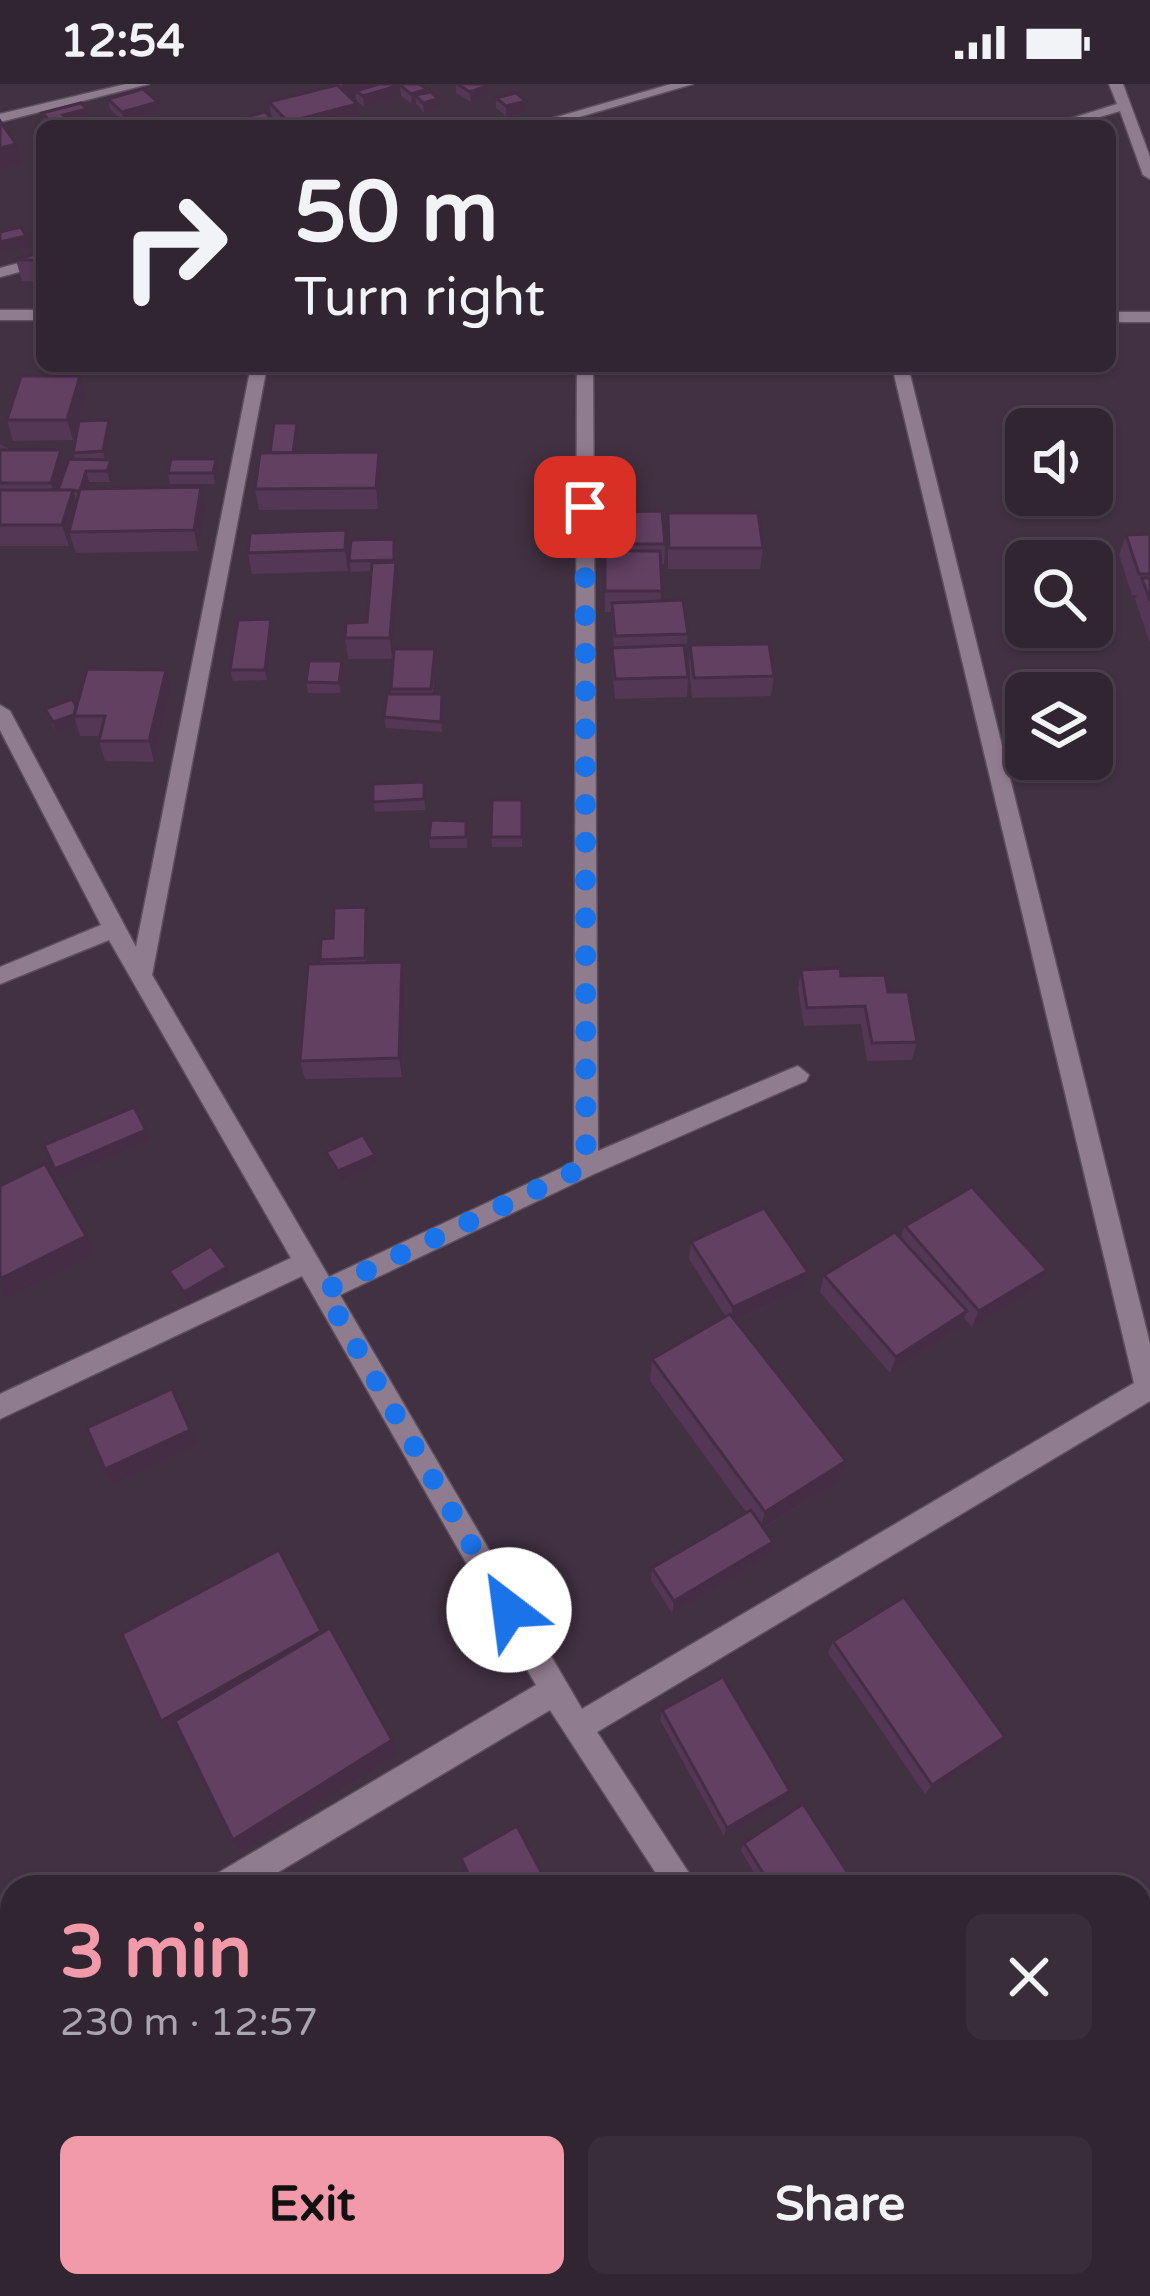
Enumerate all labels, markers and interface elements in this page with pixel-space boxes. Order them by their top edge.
text: 12:54 [60,15,185,69]
text: 50 m [294,163,498,264]
icon: right [96,168,252,324]
text: Turn right [294,265,545,330]
map controls [1005,408,1113,780]
button: sound [1005,408,1113,516]
pin [534,456,636,558]
icon: arrive [552,474,618,540]
button: search [1005,540,1113,648]
button: layers [1005,672,1113,780]
position arrow [446,1547,572,1673]
text: 3 min [60,1910,252,1997]
button: close [966,1914,1092,2040]
text: 230 m · 12:57 [60,1999,318,2046]
button: Exit [60,2136,564,2274]
button: Share [588,2136,1092,2274]

